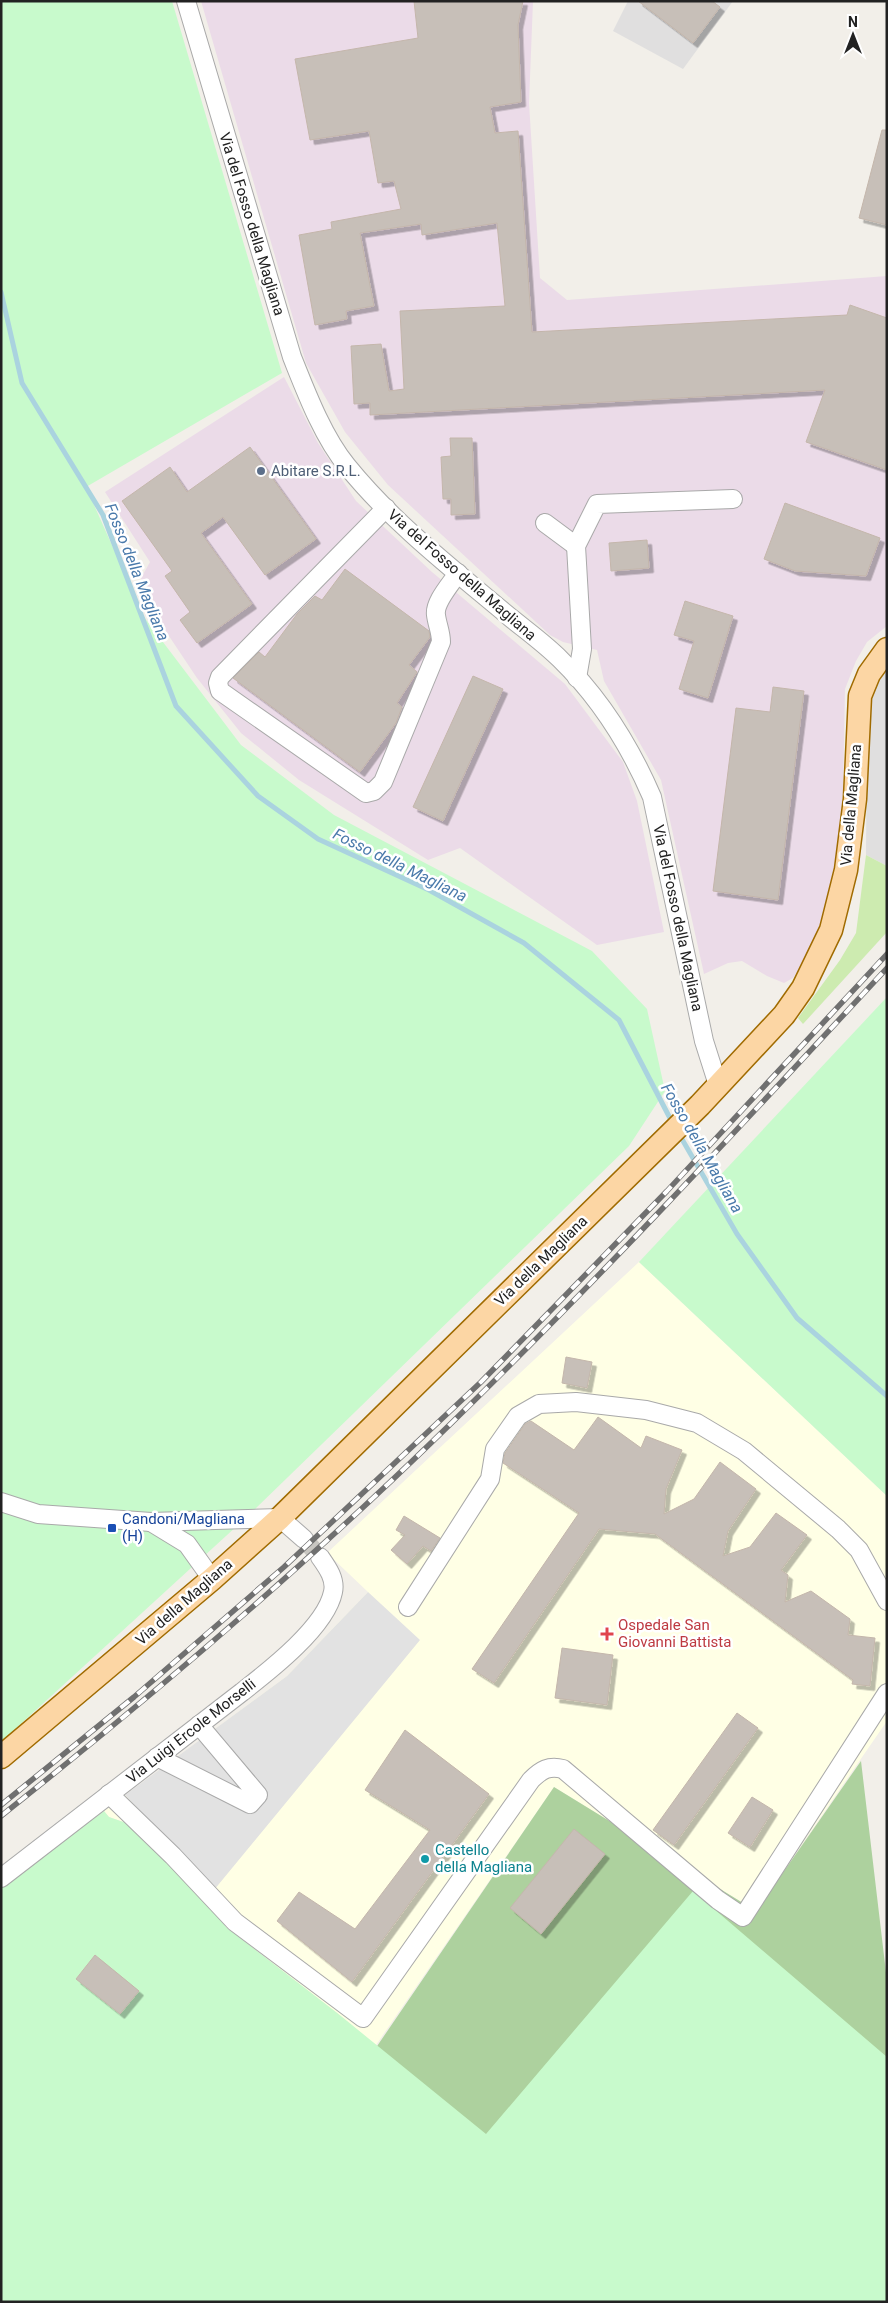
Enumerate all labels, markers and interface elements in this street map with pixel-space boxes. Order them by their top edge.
north arrow [828,10,878,60]
text: N [848,14,858,30]
street label: Via del Fosso della Magliana [216,130,288,318]
place label: Abitare S.R.L. [271,462,361,480]
marker: Abitare S.R.L. [255,465,267,477]
water label: Fosso della Magliana [101,500,173,644]
street label: Via del Fosso della Magliana [384,506,540,644]
street label: Via della Magliana [837,743,865,867]
street label: Via del Fosso della Magliana [649,823,707,1013]
water label: Fosso della Magliana [330,824,470,906]
water label: Fosso della Magliana [657,1080,747,1216]
street label: Via della Magliana [491,1212,591,1310]
place label: Candoni/Magliana (H) [122,1510,245,1545]
marker: Candoni/Magliana (H) [106,1522,118,1534]
street label: Via della Magliana [132,1555,236,1649]
place label: Ospedale San Giovanni Battista [618,1616,731,1651]
marker: Ospedale San Giovanni Battista [600,1627,614,1641]
street label: Via Luigi Ercole Morselli [123,1675,259,1787]
place label: Castello della Magliana [435,1841,532,1876]
marker: Castello della Magliana [419,1853,431,1865]

